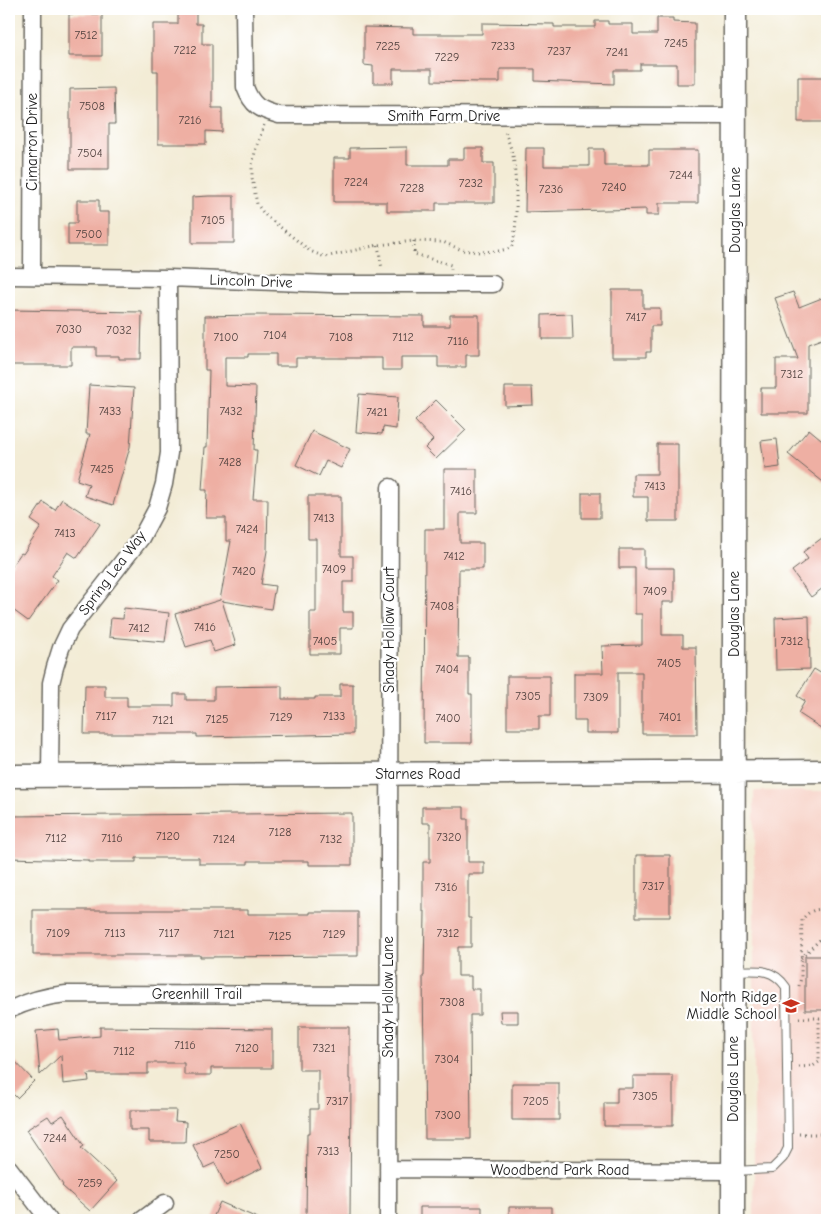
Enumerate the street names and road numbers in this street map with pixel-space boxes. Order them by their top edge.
street label: Cimarron Drive [23,93,41,191]
street label: Smith Farm Drive [388,107,501,125]
street label: Douglas Lane [726,166,744,253]
street label: Lincoln Drive [209,271,293,291]
street label: Spring Lea Way [74,527,150,619]
street label: Shady Hollow Court [380,566,398,693]
street label: Douglas Lane [725,570,743,657]
street label: Starnes Road [375,765,461,783]
street label: Shady Hollow Lane [379,936,397,1058]
street label: Greenhill Trail [152,985,242,1003]
street label: Douglas Lane [724,1035,742,1122]
street label: Woodbend Park Road [490,1161,630,1179]

